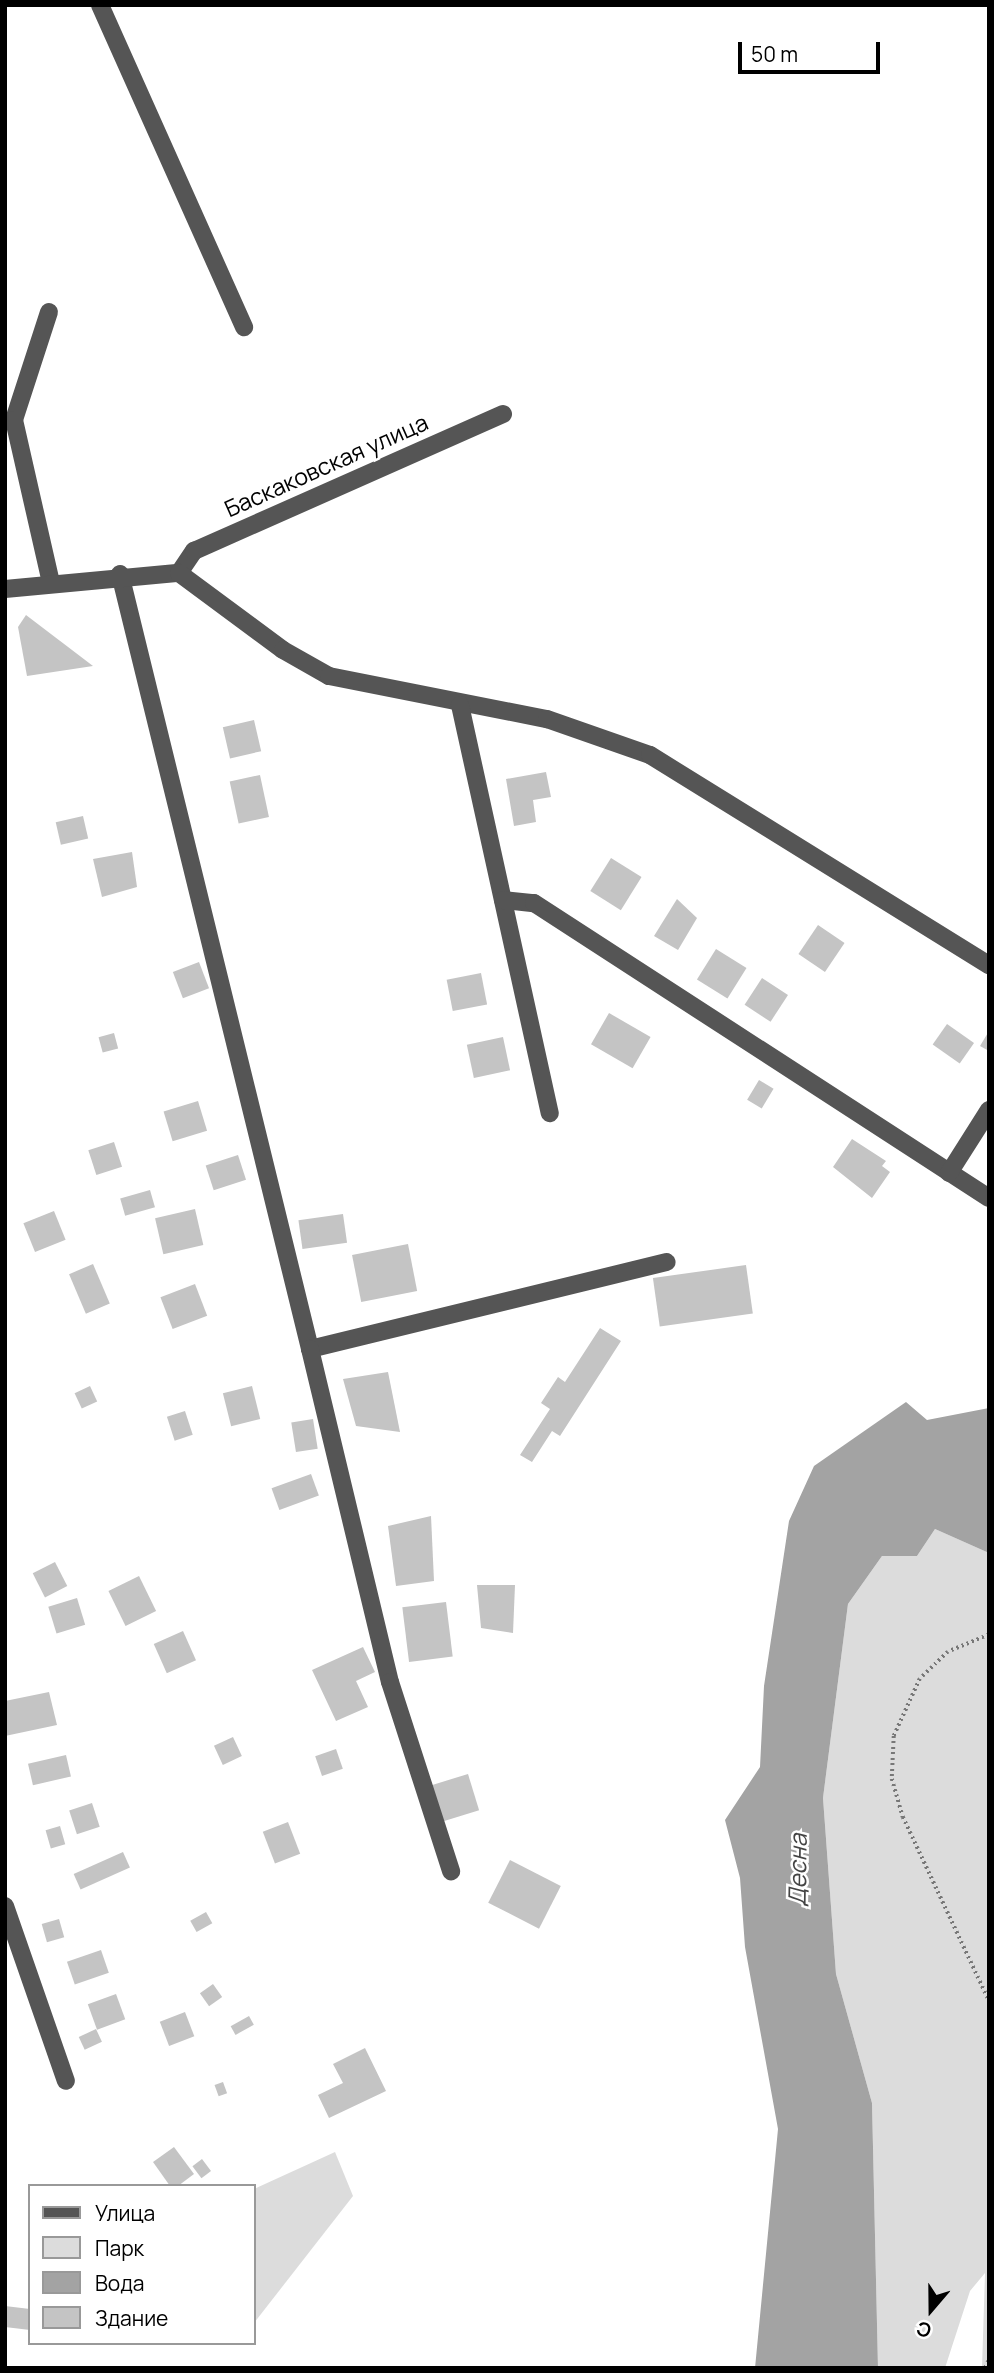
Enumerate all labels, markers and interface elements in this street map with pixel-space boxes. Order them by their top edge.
scale bar [742,28,884,72]
text: 50 m [751,40,798,68]
street label: Баскаковская улица [220,408,432,522]
water label: Десна [782,1833,812,1907]
legend [28,2184,256,2345]
text: Улица [95,2199,155,2227]
text: Парк [95,2234,144,2262]
text: Вода [95,2269,145,2297]
north arrow [896,2275,966,2345]
text: Здание [95,2304,168,2332]
text: С [913,2315,935,2344]

